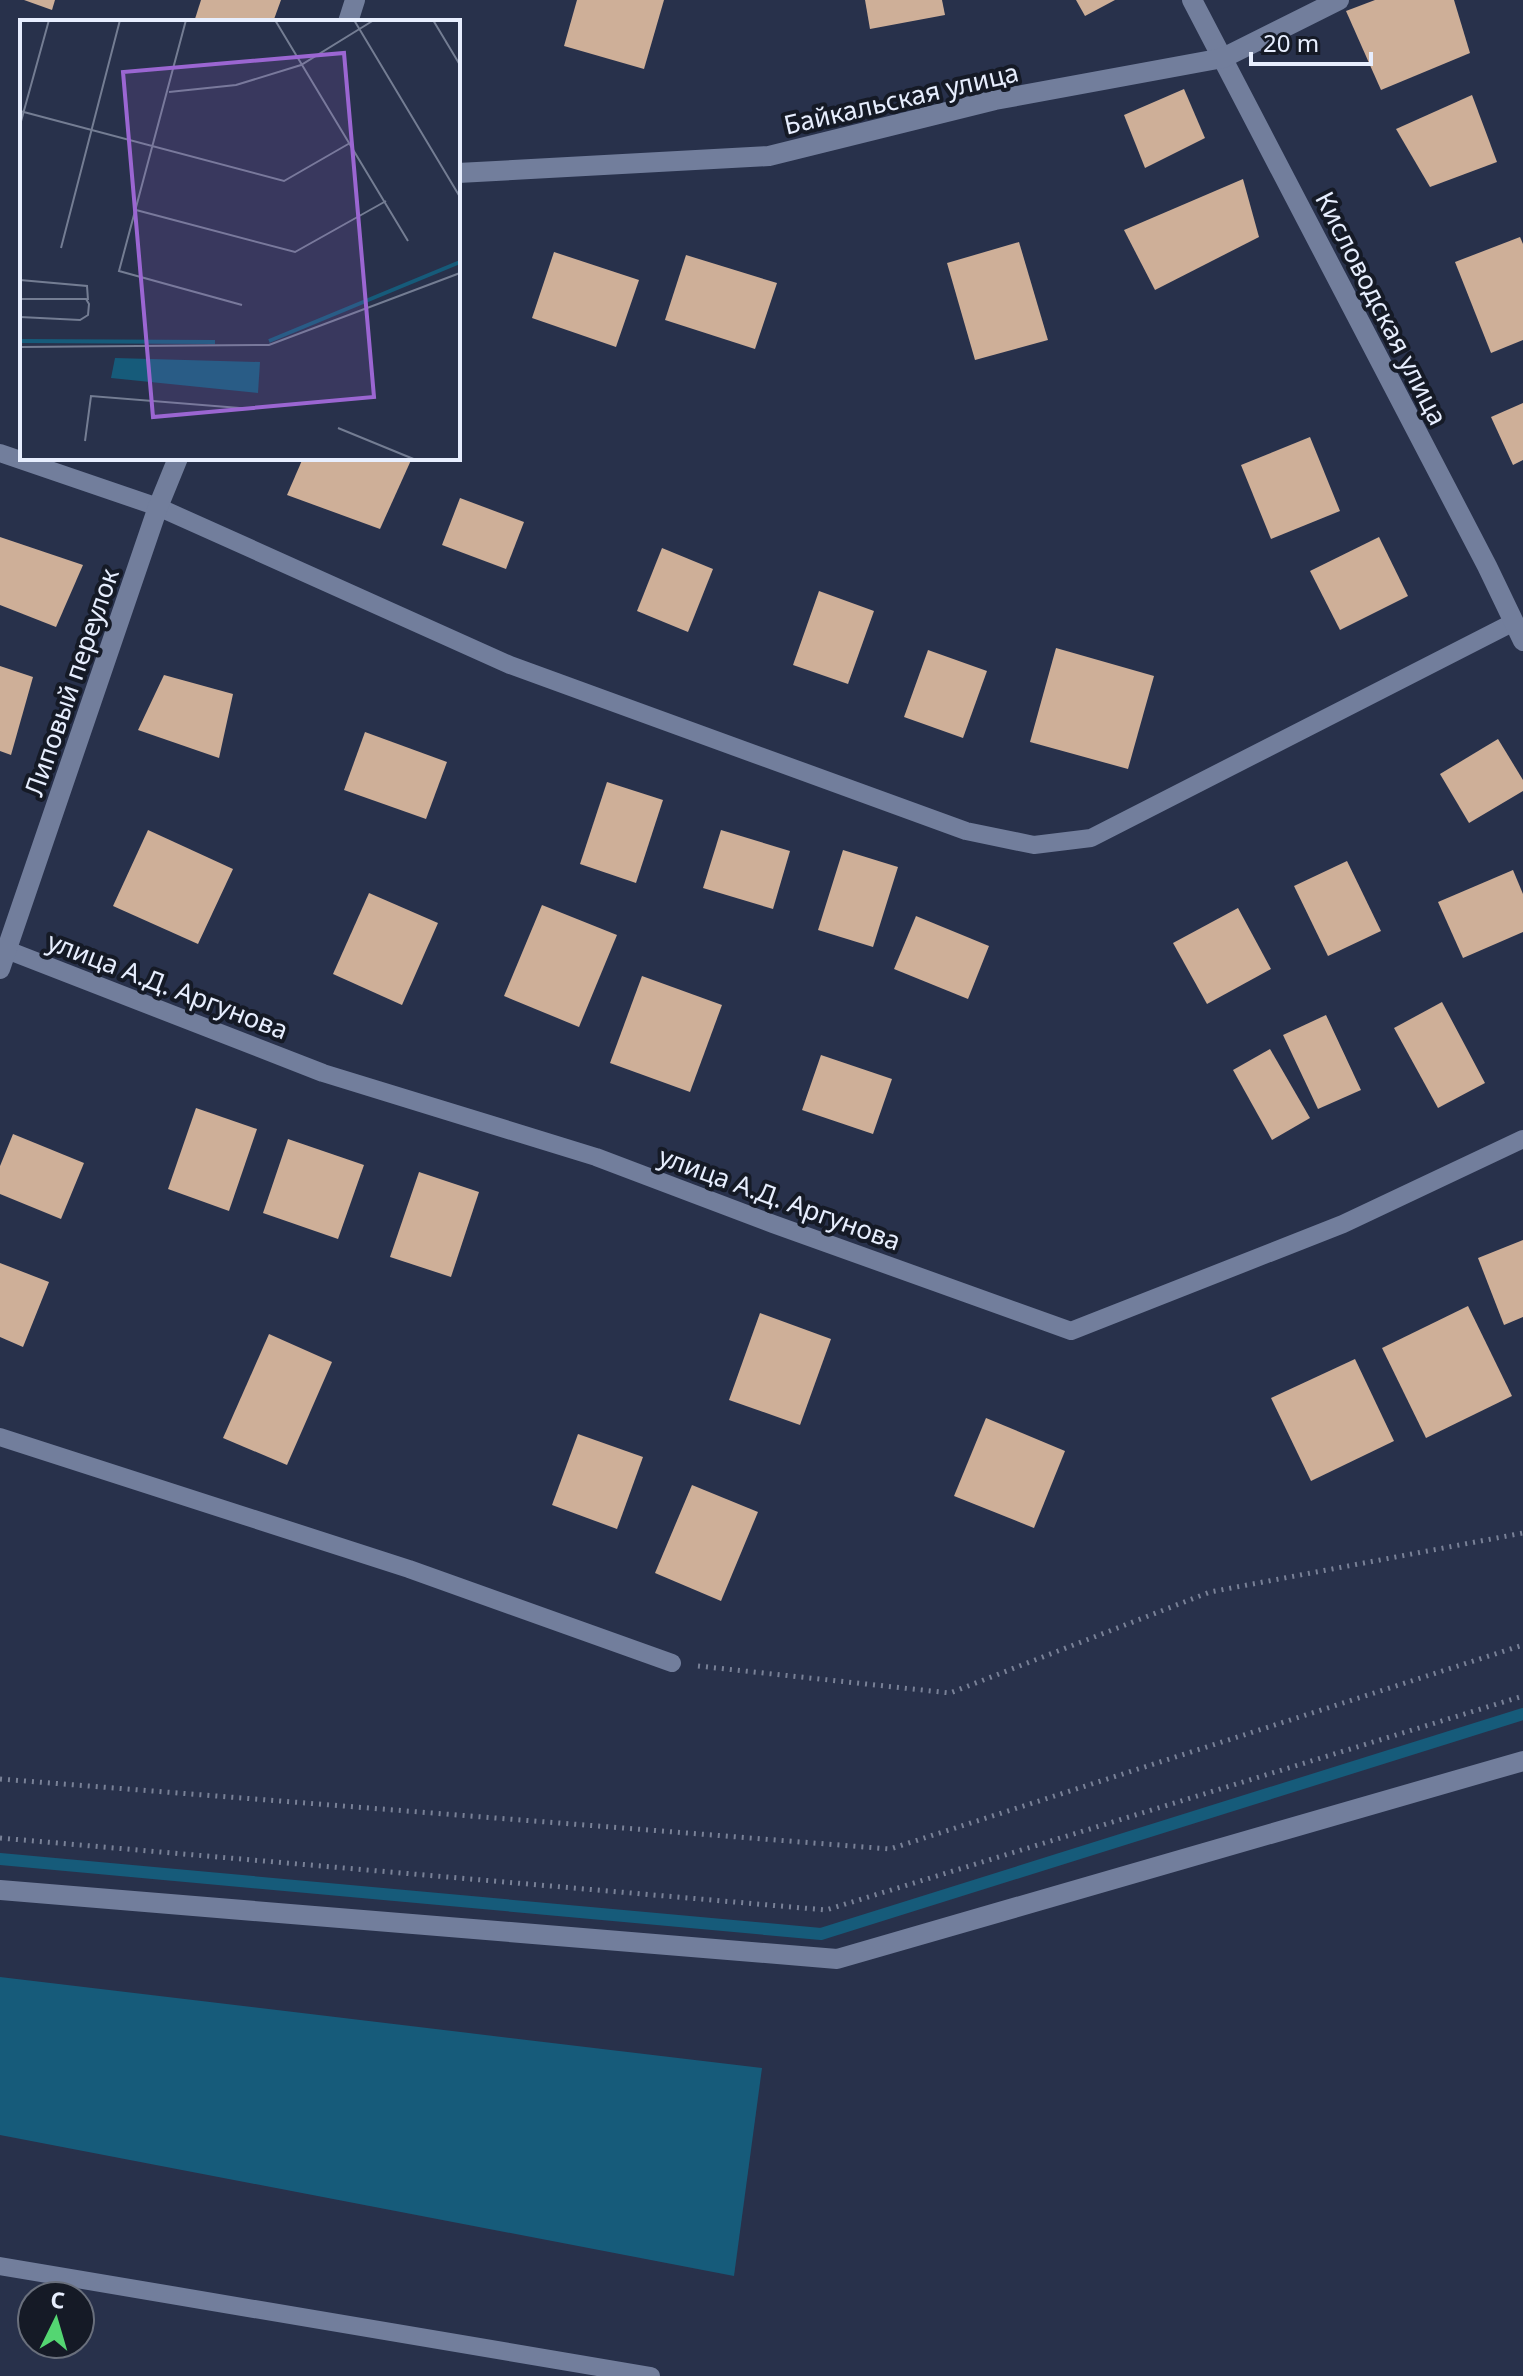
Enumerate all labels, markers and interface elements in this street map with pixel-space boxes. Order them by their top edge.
scale bar [1251,16,1371,66]
inset map [20,20,460,460]
text: 20 m [1263,26,1319,59]
street label: Байкальская улица [780,53,1022,143]
street label: Кисловодская улица [1307,185,1457,431]
street label: Липовый переулок [15,563,127,801]
street label: улица А.Д. Аргунова [42,922,294,1048]
street label: улица А.Д. Аргунова [654,1137,906,1259]
north arrow [16,2280,96,2360]
text: С [49,2284,66,2315]

